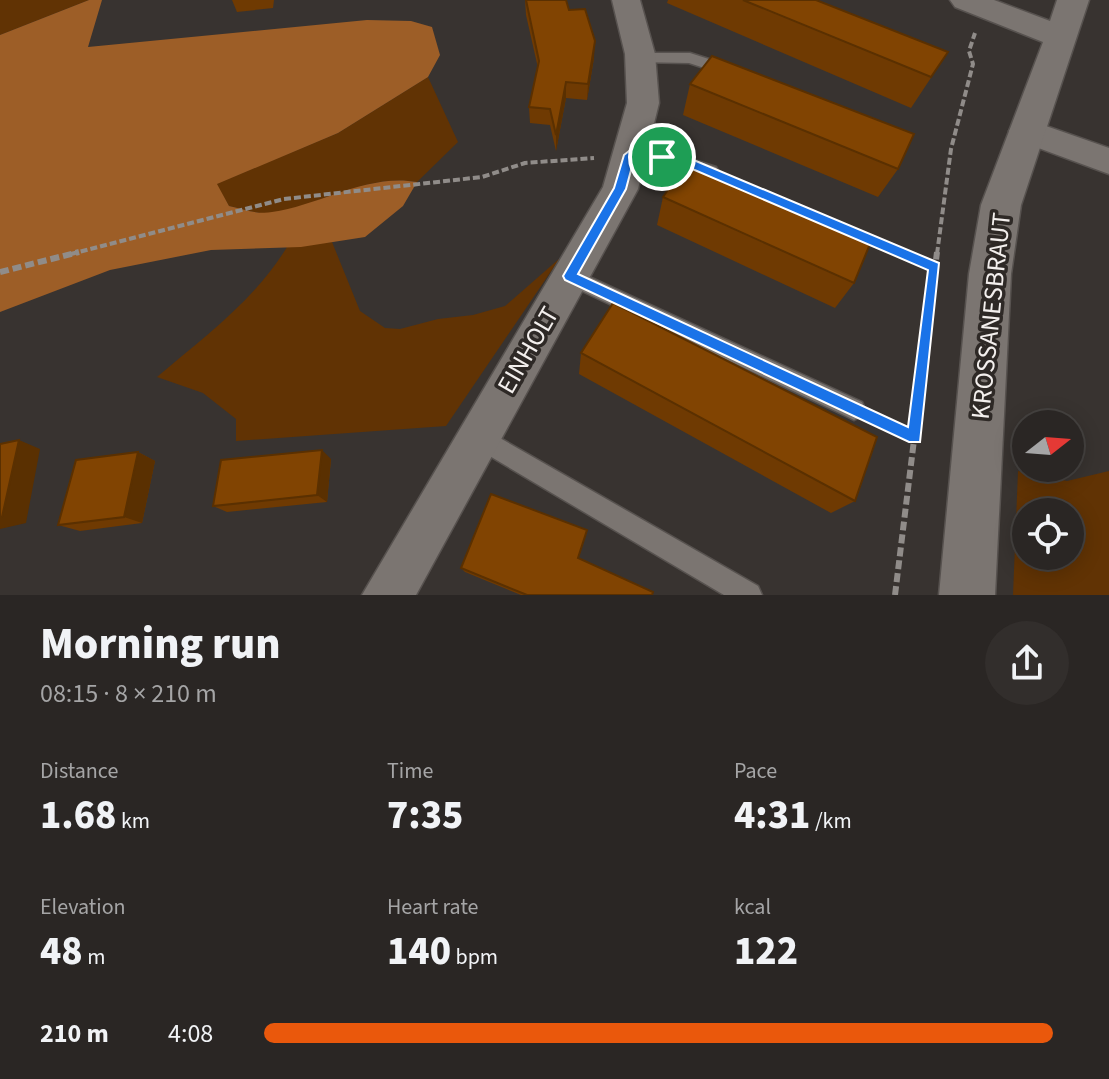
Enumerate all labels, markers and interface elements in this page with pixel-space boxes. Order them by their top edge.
pin [628,123,696,191]
icon: arrive [640,135,684,179]
street label: KROSSANESBRAUT [962,211,1020,421]
street label: EINHOLT [488,300,568,400]
north arrow [1012,410,1084,482]
map controls [1012,410,1084,570]
button: locate [1012,498,1084,570]
text: Morning run [40,613,281,676]
button: share [985,621,1069,705]
text: 08:15 · 8 × 210 m [40,675,217,712]
text: Distance [40,755,118,787]
text: Time [387,755,433,787]
text: Pace [734,755,777,787]
text: 1.68 [40,787,116,844]
text: 7:35 [387,787,463,844]
text: 4:31 [734,787,810,844]
text: km [116,805,150,837]
text: /km [810,805,852,837]
text: Elevation [40,891,126,923]
text: Heart rate [387,891,478,923]
text: kcal [734,891,771,923]
text: 48 [40,923,83,980]
text: 140 [387,923,451,980]
text: 122 [734,923,798,980]
text: m [83,941,105,973]
text: bpm [451,941,498,973]
text: 210 m [40,1015,109,1052]
text: 4:08 [168,1015,213,1052]

